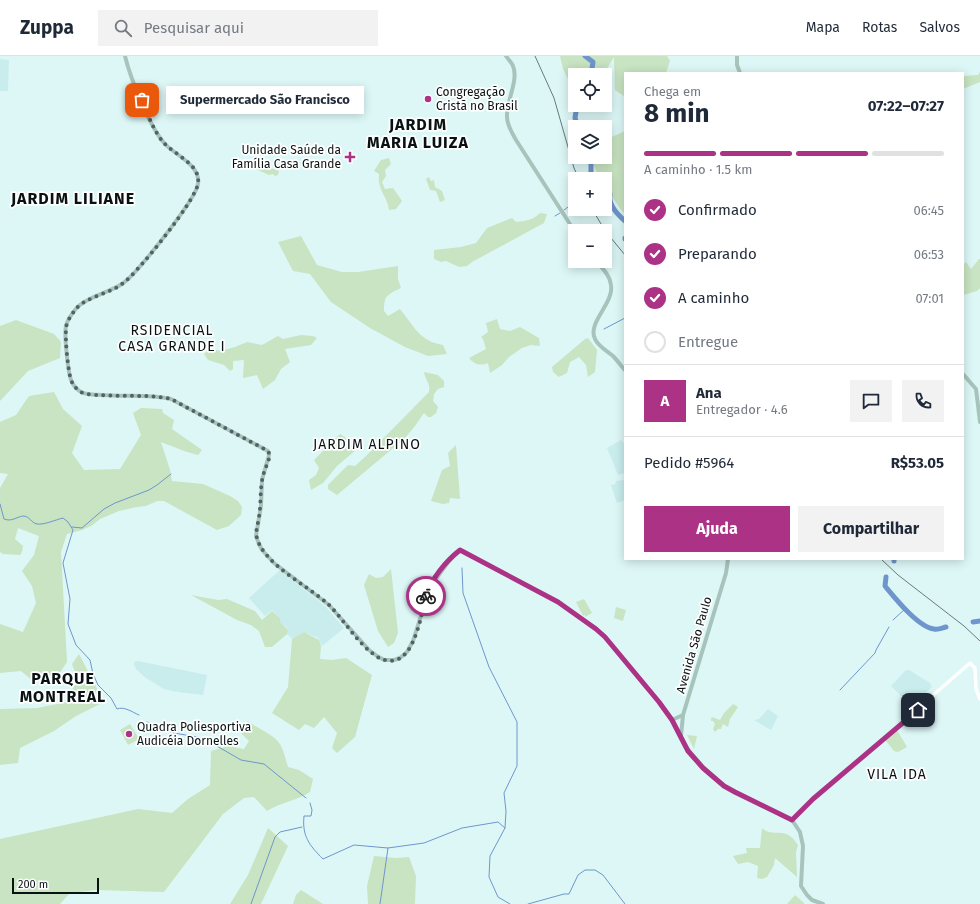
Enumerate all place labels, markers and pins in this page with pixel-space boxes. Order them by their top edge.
pin [125,83,159,117]
place label: Congregação Cristã no Brasil [436,85,518,113]
callout: Supermercado São Francisco [166,86,364,114]
marker: Congregação Cristã no Brasil [423,94,433,104]
place label: Unidade Saúde da Família Casa Grande [232,143,341,171]
marker: Unidade Saúde da Família Casa Grande [344,151,356,163]
pin [901,693,935,727]
place label: Quadra Poliesportiva Audicéia Dornelles [137,720,251,748]
marker: Quadra Poliesportiva Audicéia Dornelles [124,729,134,739]

